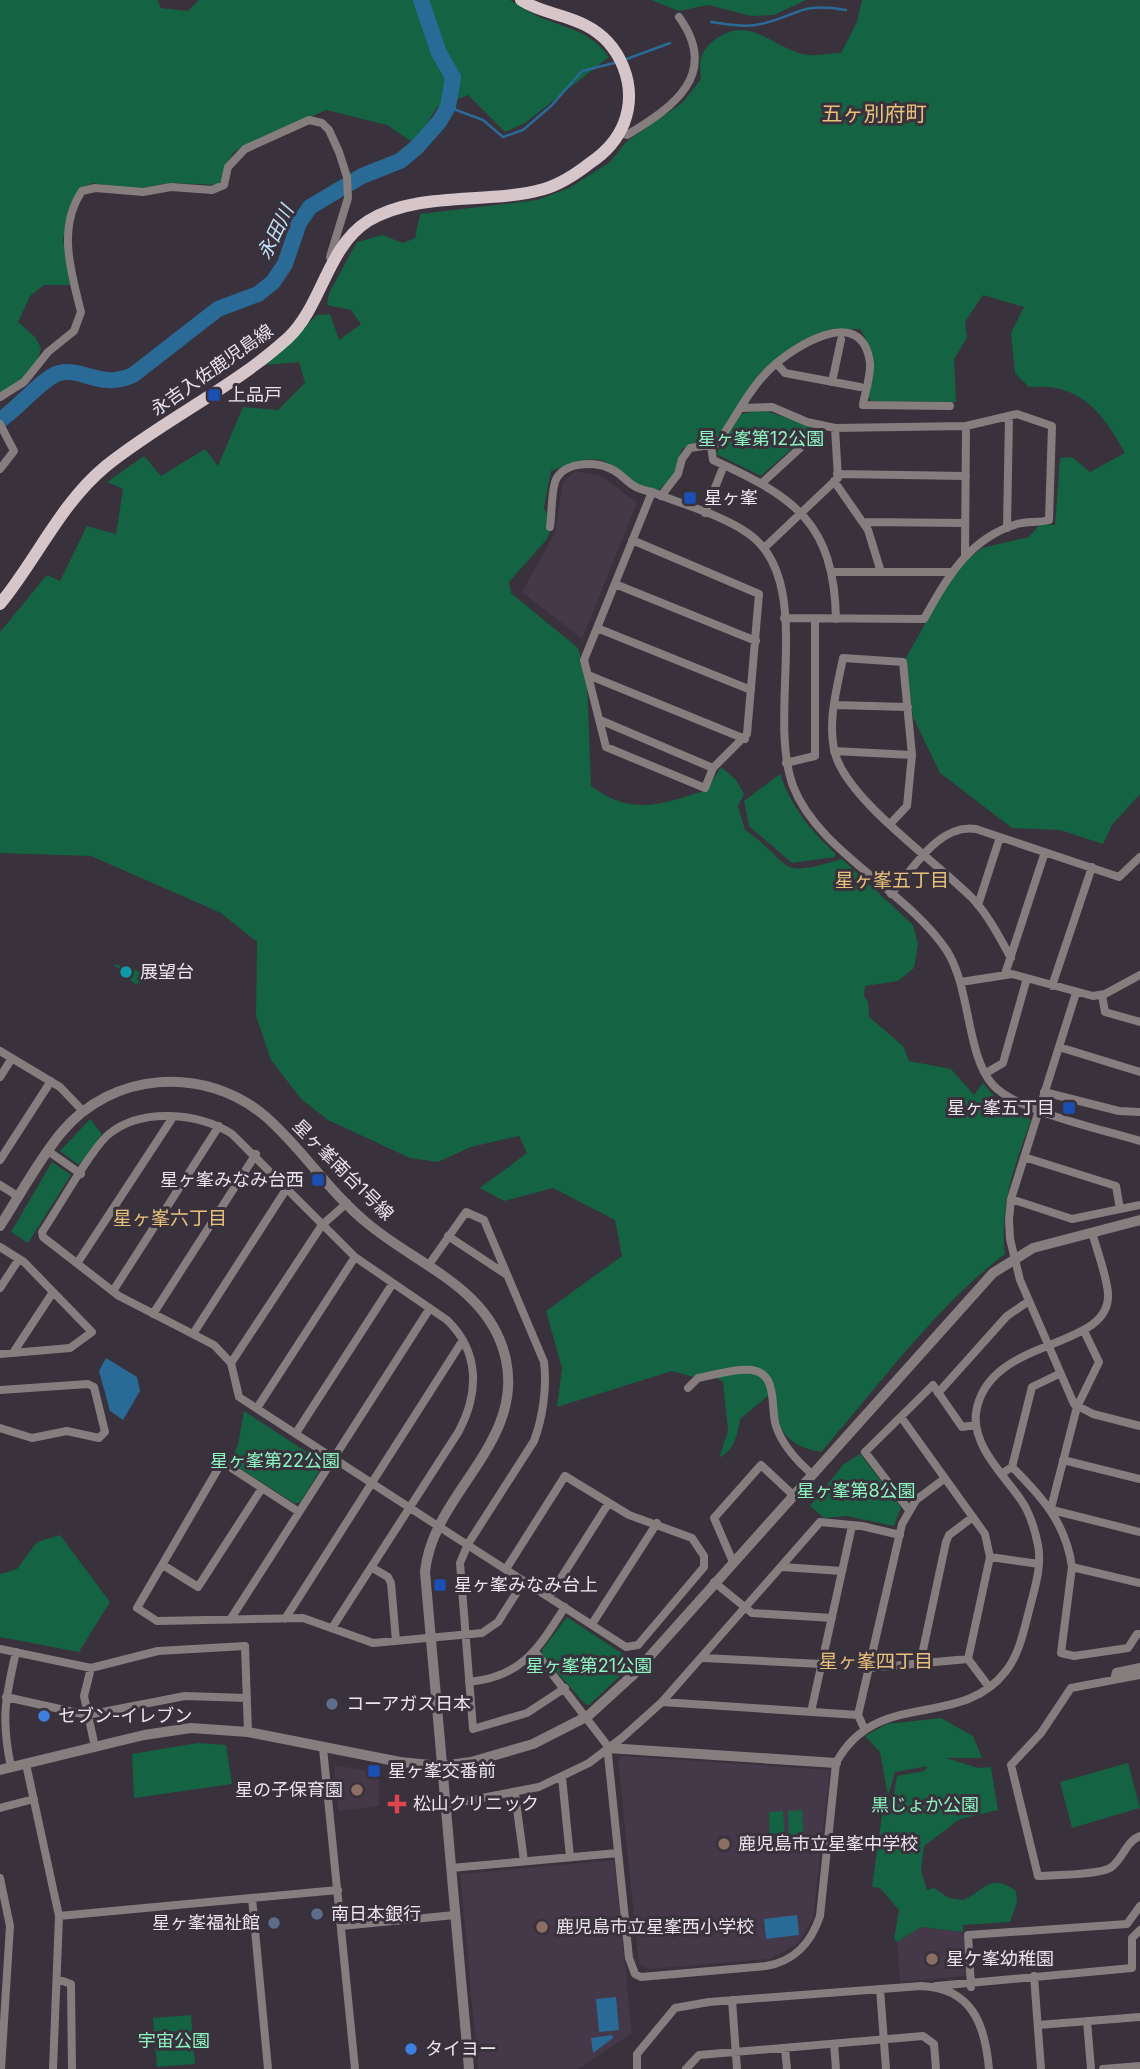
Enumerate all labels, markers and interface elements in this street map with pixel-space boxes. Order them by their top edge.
district label: 五ヶ別府町 [822,101,927,126]
water label: 永田川 [253,200,299,263]
street label: 永吉入佐鹿児島線 [147,320,277,419]
place label: 上品戸 [228,384,282,405]
marker: 上品戸 [206,387,222,403]
park label: 星ヶ峯第12公園 [698,428,824,449]
place label: 星ヶ峯 [704,487,758,508]
marker: 星ヶ峯 [682,490,698,506]
district label: 星ヶ峯五丁目 [835,869,949,892]
place label: 展望台 [140,961,194,982]
marker: 展望台 [118,964,134,980]
place label: 星ヶ峯五丁目 [947,1097,1055,1118]
marker: 星ヶ峯五丁目 [1061,1100,1077,1116]
street label: 星ヶ峯南台1号線 [289,1115,398,1224]
place label: 星ヶ峯みなみ台西 [160,1169,304,1190]
marker: 星ヶ峯みなみ台西 [310,1172,326,1188]
district label: 星ヶ峯六丁目 [113,1207,227,1230]
park label: 星ヶ峯第22公園 [210,1450,340,1471]
park label: 星ヶ峯第8公園 [796,1480,916,1501]
place label: 星ヶ峯みなみ台上 [454,1574,598,1595]
marker: 星ヶ峯みなみ台上 [432,1577,448,1593]
district label: 星ヶ峯四丁目 [819,1650,933,1673]
park label: 星ヶ峯第21公園 [526,1655,652,1676]
place label: コーアガス日本 [346,1693,471,1714]
marker: コーアガス日本 [324,1696,340,1712]
place label: セブン-イレブン [58,1705,192,1726]
marker: セブン-イレブン [36,1708,52,1724]
place label: 星ヶ峯交番前 [388,1760,496,1781]
marker: 星ヶ峯交番前 [366,1763,382,1779]
place label: 星の子保育園 [235,1779,343,1800]
marker: 星の子保育園 [349,1782,365,1798]
place label: 松山クリニック [413,1793,539,1814]
marker: 松山クリニック [387,1794,407,1814]
park label: 黒じょか公園 [871,1794,979,1815]
place label: 鹿児島市立星峯中学校 [738,1833,918,1854]
marker: 鹿児島市立星峯中学校 [716,1836,732,1852]
place label: 南日本銀行 [331,1903,421,1924]
marker: 南日本銀行 [309,1906,325,1922]
place label: 星ヶ峯福祉館 [152,1912,260,1933]
marker: 星ヶ峯福祉館 [266,1915,282,1931]
place label: 鹿児島市立星峯西小学校 [556,1916,754,1937]
marker: 鹿児島市立星峯西小学校 [534,1919,550,1935]
place label: 星ケ峯幼稚園 [946,1948,1054,1969]
marker: 星ケ峯幼稚園 [924,1951,940,1967]
park label: 宇宙公園 [138,2030,210,2051]
place label: タイヨー [425,2038,497,2059]
marker: タイヨー [403,2041,419,2057]

